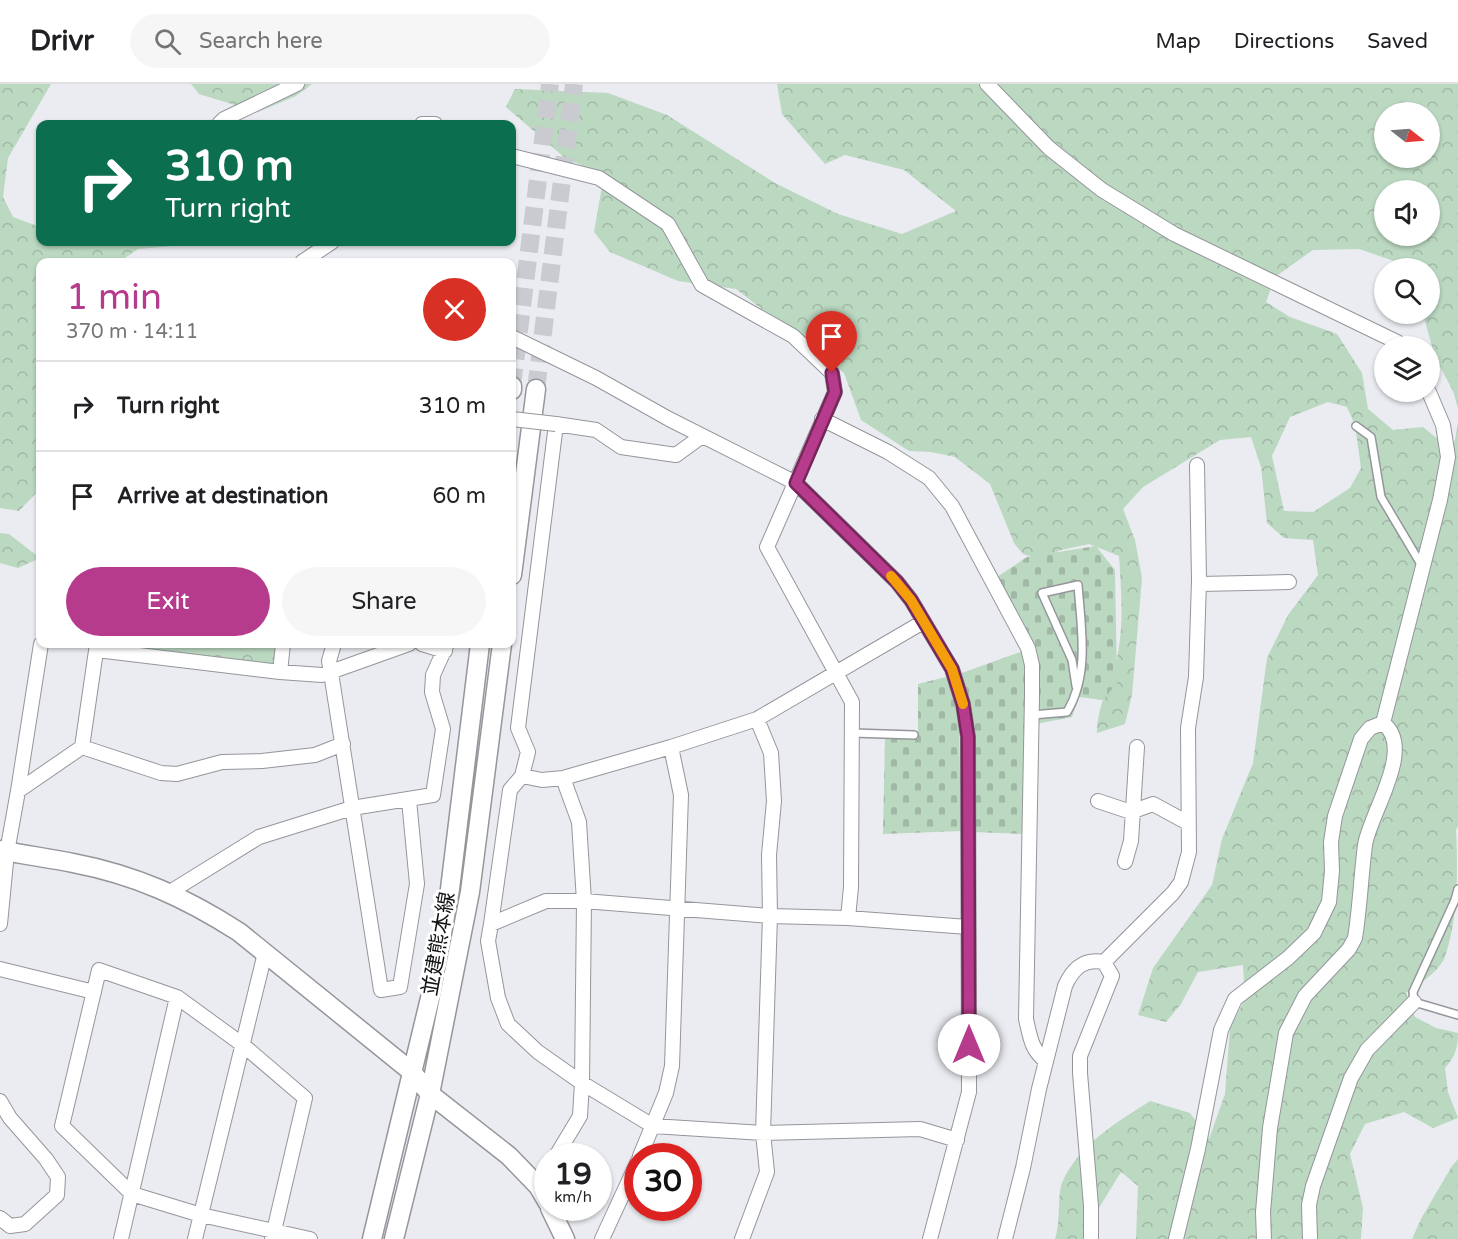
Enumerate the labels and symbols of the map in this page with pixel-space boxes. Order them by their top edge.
north arrow [1374,102,1440,168]
pin [806,311,857,373]
street label: 並建熊本線 [418,890,460,998]
position arrow [937,1013,1001,1077]
speed limit sign: 30 [624,1143,702,1221]

